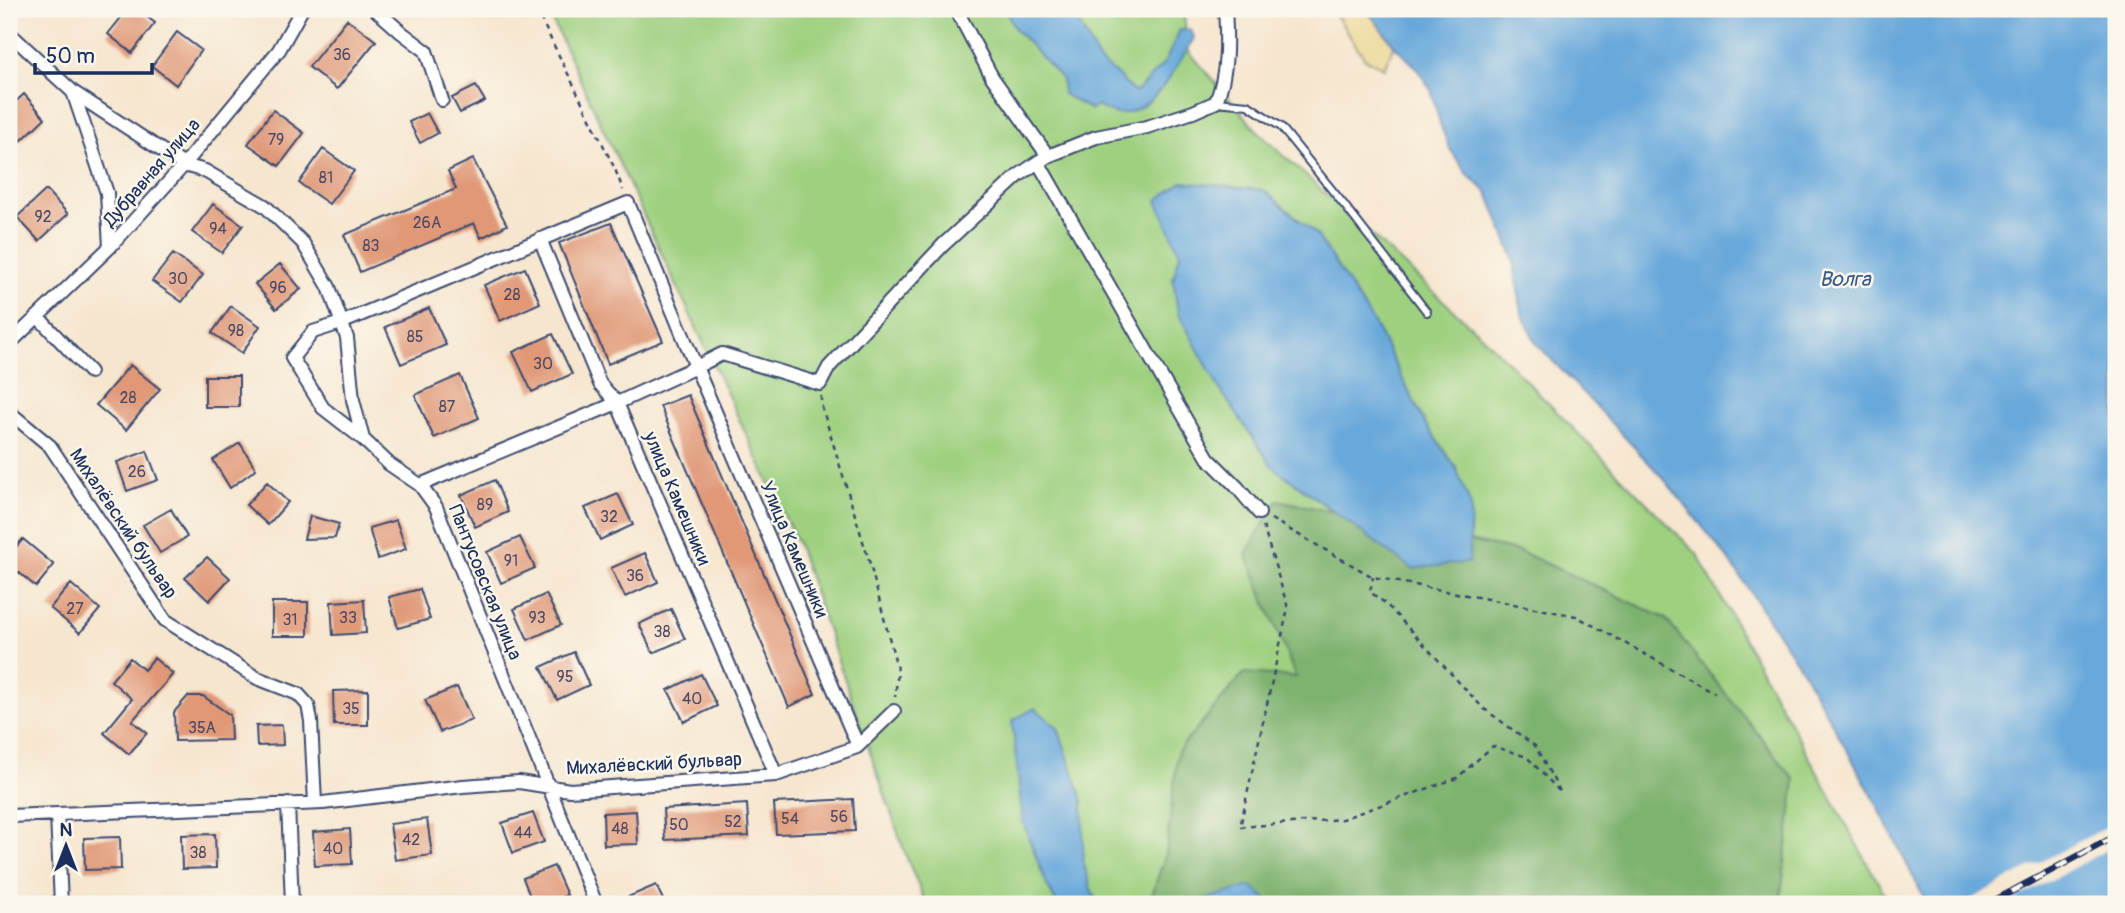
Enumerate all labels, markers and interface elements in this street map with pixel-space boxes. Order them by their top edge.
scale bar [35,32,152,76]
text: 50 m [46,43,95,70]
house number: 36 [333,45,351,65]
street label: Дубравная улица [97,113,206,233]
house number: 79 [268,130,284,150]
house number: 81 [319,168,333,188]
house number: 92 [34,207,52,227]
house number: 26А [413,213,441,233]
house number: 94 [209,219,227,239]
house number: 83 [363,236,380,256]
water label: Волга [1819,266,1872,293]
house number: 30 [168,269,188,289]
house number: 96 [269,278,287,298]
house number: 28 [503,285,521,305]
house number: 98 [228,321,244,341]
house number: 85 [407,327,423,347]
house number: 30 [533,354,553,374]
house number: 28 [119,388,137,408]
house number: 87 [439,397,456,417]
street label: улица Камешники [638,427,716,569]
street label: Михалёвский бульвар [64,444,182,603]
house number: 26 [128,462,146,482]
street label: Улица Камешники [755,477,834,622]
house number: 89 [477,495,493,515]
street label: Пантусовская улица [443,501,527,664]
house number: 32 [600,507,618,527]
house number: 91 [504,551,518,571]
house number: 36 [626,566,644,586]
house number: 27 [66,599,84,619]
house number: 33 [339,608,357,628]
house number: 93 [528,608,546,628]
house number: 31 [282,610,298,630]
house number: 38 [654,622,671,642]
house number: 95 [557,667,573,687]
house number: 40 [682,689,702,709]
house number: 35 [342,699,360,719]
house number: 35А [188,718,216,738]
street label: Михалёвский бульвар [565,747,743,781]
house number: 56 [830,807,848,827]
house number: 54 [781,809,799,829]
north arrow [32,811,102,881]
house number: 52 [724,812,742,832]
house number: 50 [669,815,689,835]
text: N [60,818,73,842]
house number: 48 [611,819,629,839]
house number: 44 [514,823,532,843]
house number: 42 [402,830,420,850]
house number: 40 [323,839,343,859]
house number: 38 [190,843,207,863]

